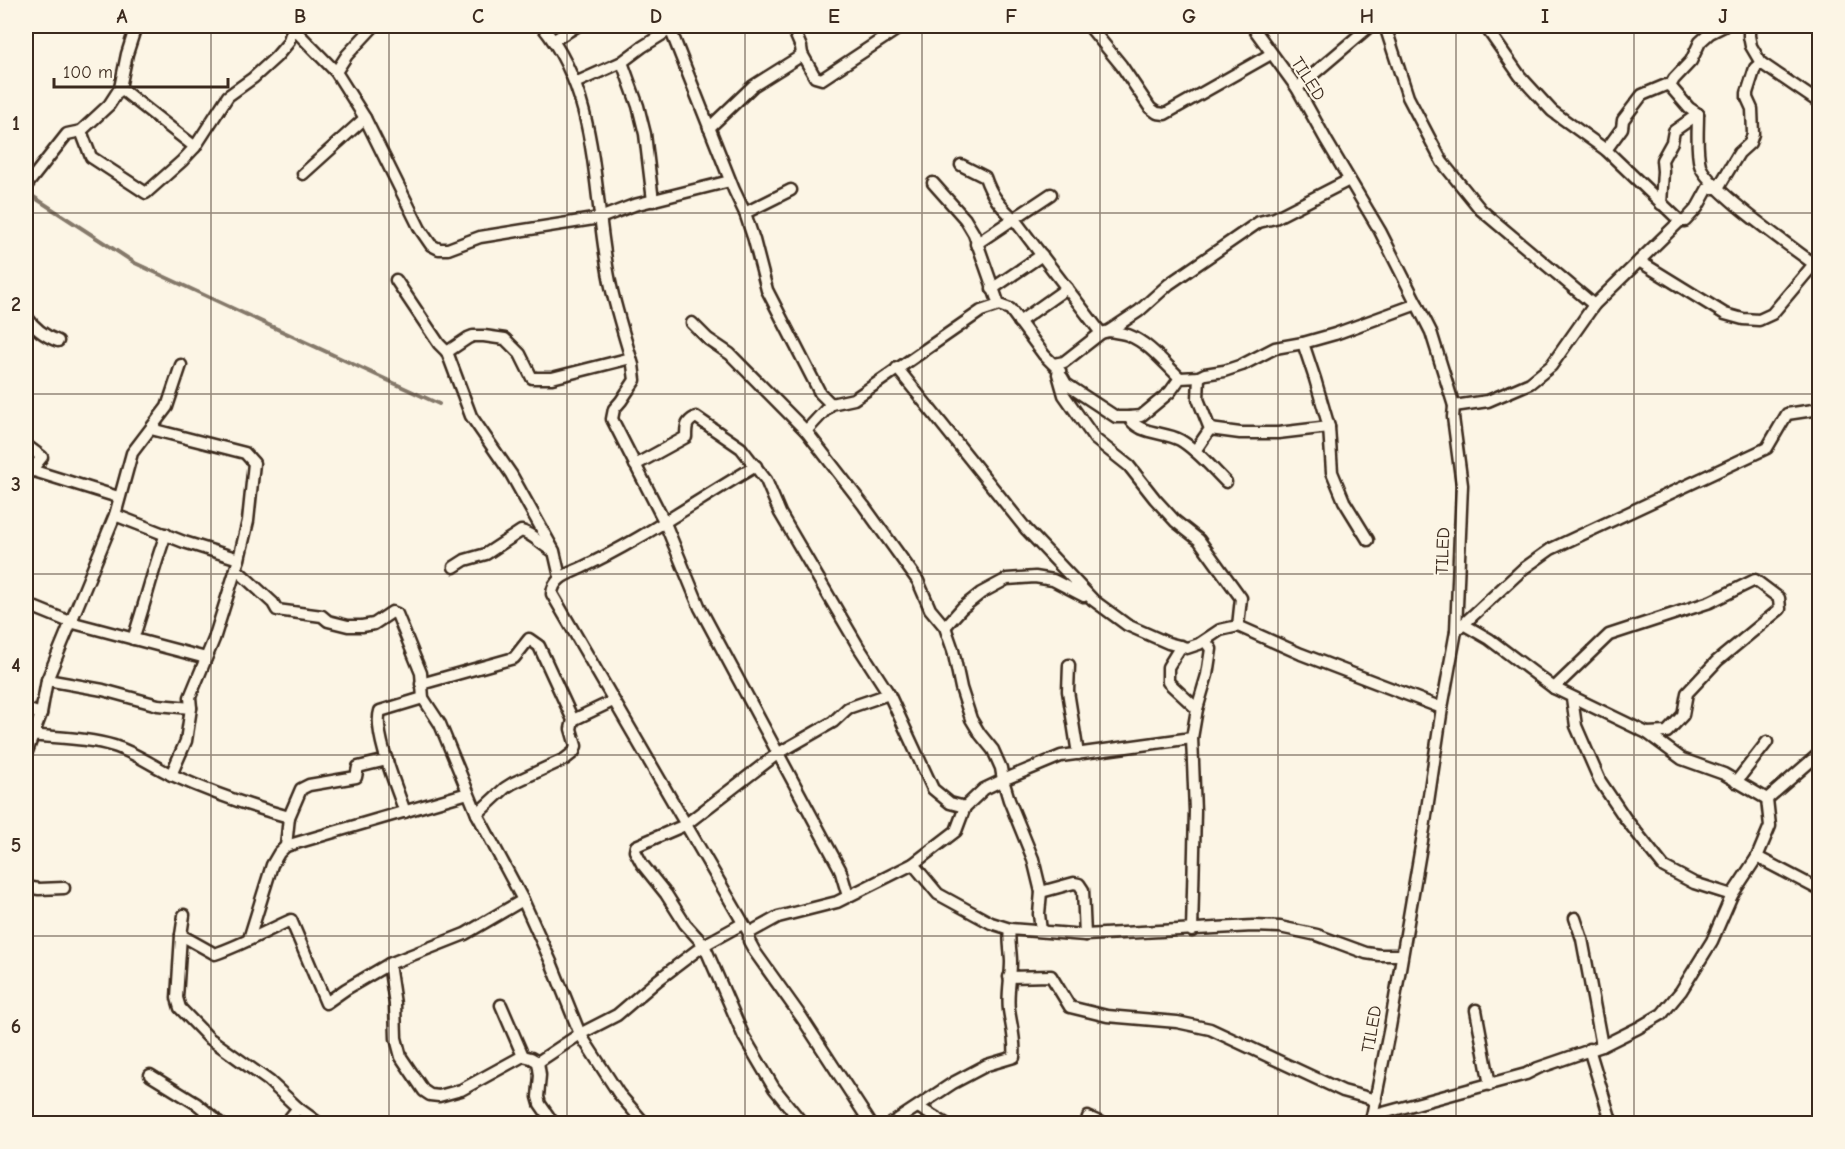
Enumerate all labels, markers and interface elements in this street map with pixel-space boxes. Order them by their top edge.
text: A [116,5,128,28]
text: B [294,5,306,28]
text: C [472,5,484,28]
text: D [650,5,662,28]
text: E [828,5,840,28]
text: F [1005,5,1017,28]
text: G [1182,5,1196,28]
text: H [1360,5,1374,28]
text: I [1541,5,1549,28]
text: J [1718,5,1728,28]
scale bar [54,51,228,89]
street label: TILED [1286,53,1330,105]
text: 100 m [63,62,113,83]
text: 1 [12,112,20,135]
text: 2 [11,293,21,316]
text: 3 [11,473,21,496]
street label: TILED [1432,527,1454,575]
text: 4 [11,654,21,677]
text: 5 [11,834,21,857]
street label: TILED [1358,1004,1386,1054]
text: 6 [11,1015,21,1038]

